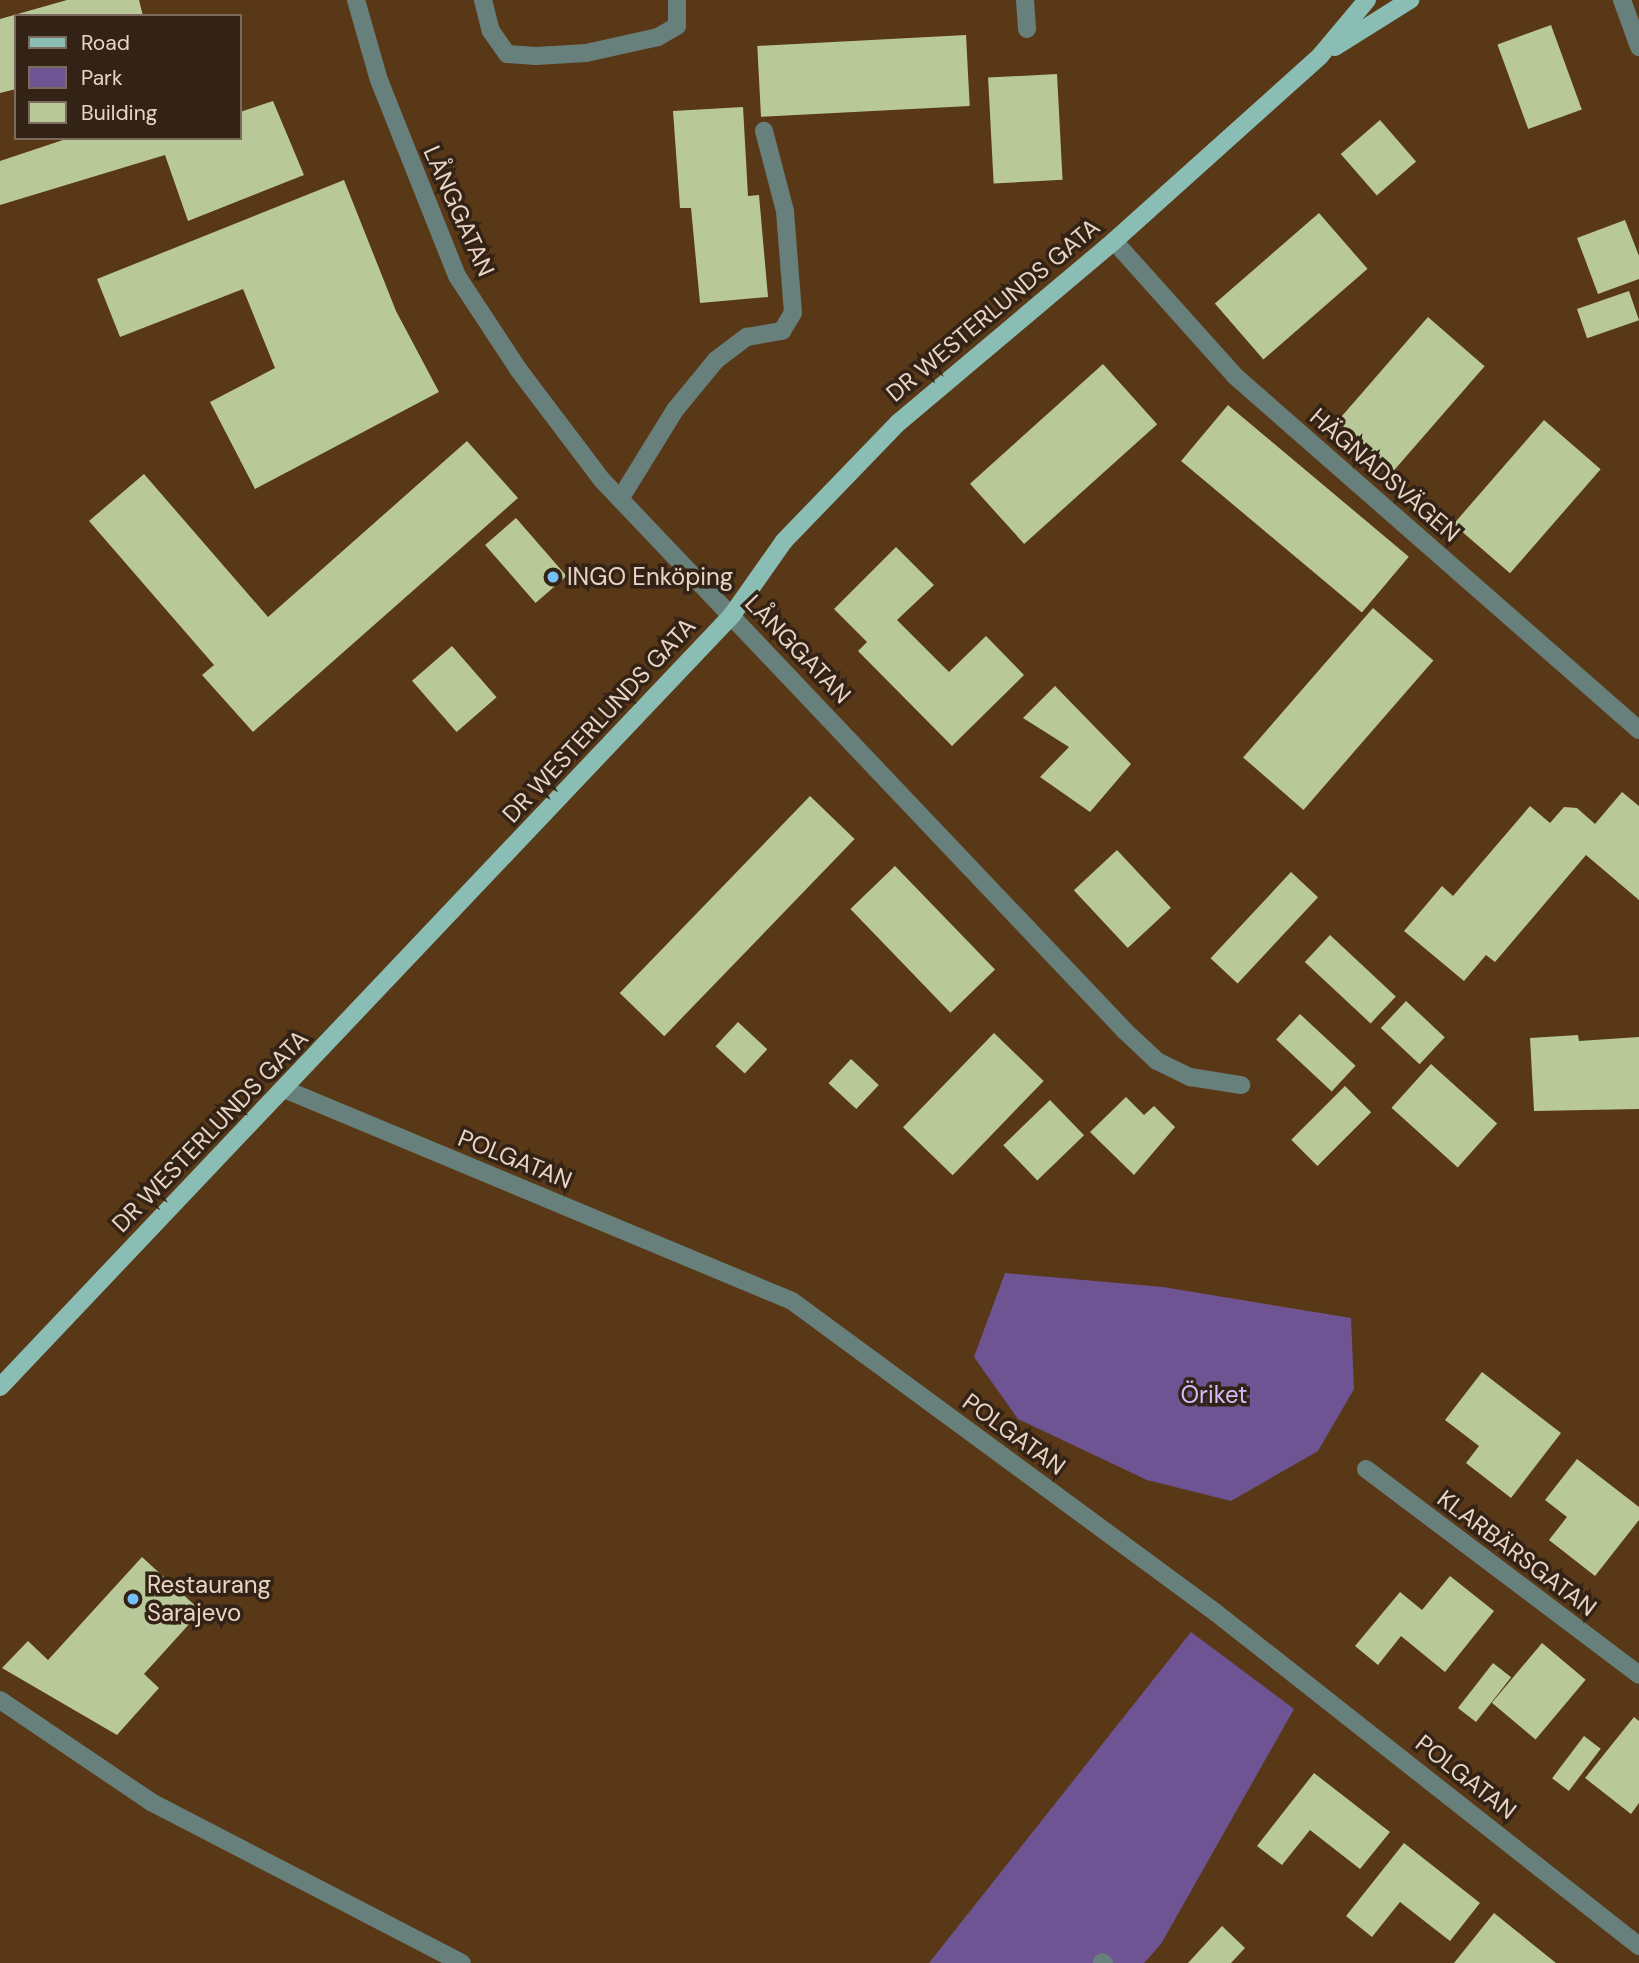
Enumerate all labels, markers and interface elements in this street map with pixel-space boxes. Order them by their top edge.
legend [14,14,242,140]
text: Road [81,29,130,57]
text: Park [81,64,122,92]
text: Building [81,99,157,127]
street label: LÅNGGATAN [417,141,501,281]
street label: DR WESTERLUNDS GATA [881,212,1105,408]
street label: HÄGNADSVÄGEN [1304,402,1466,548]
place label: INGO Enköping [567,563,733,591]
marker: INGO Enköping [545,569,561,585]
street label: LÅNGGATAN [739,589,857,709]
street label: DR WESTERLUNDS GATA [497,612,701,828]
street label: DR WESTERLUNDS GATA [106,1024,314,1238]
street label: POLGATAN [454,1123,576,1195]
park label: Öriket [1180,1381,1248,1409]
street label: POLGATAN [957,1387,1071,1481]
street label: KLARBÄRSGATAN [1432,1484,1602,1622]
place label: Restaurang Sarajevo [147,1571,271,1627]
marker: Restaurang Sarajevo [125,1591,141,1607]
street label: POLGATAN [1410,1729,1522,1825]

